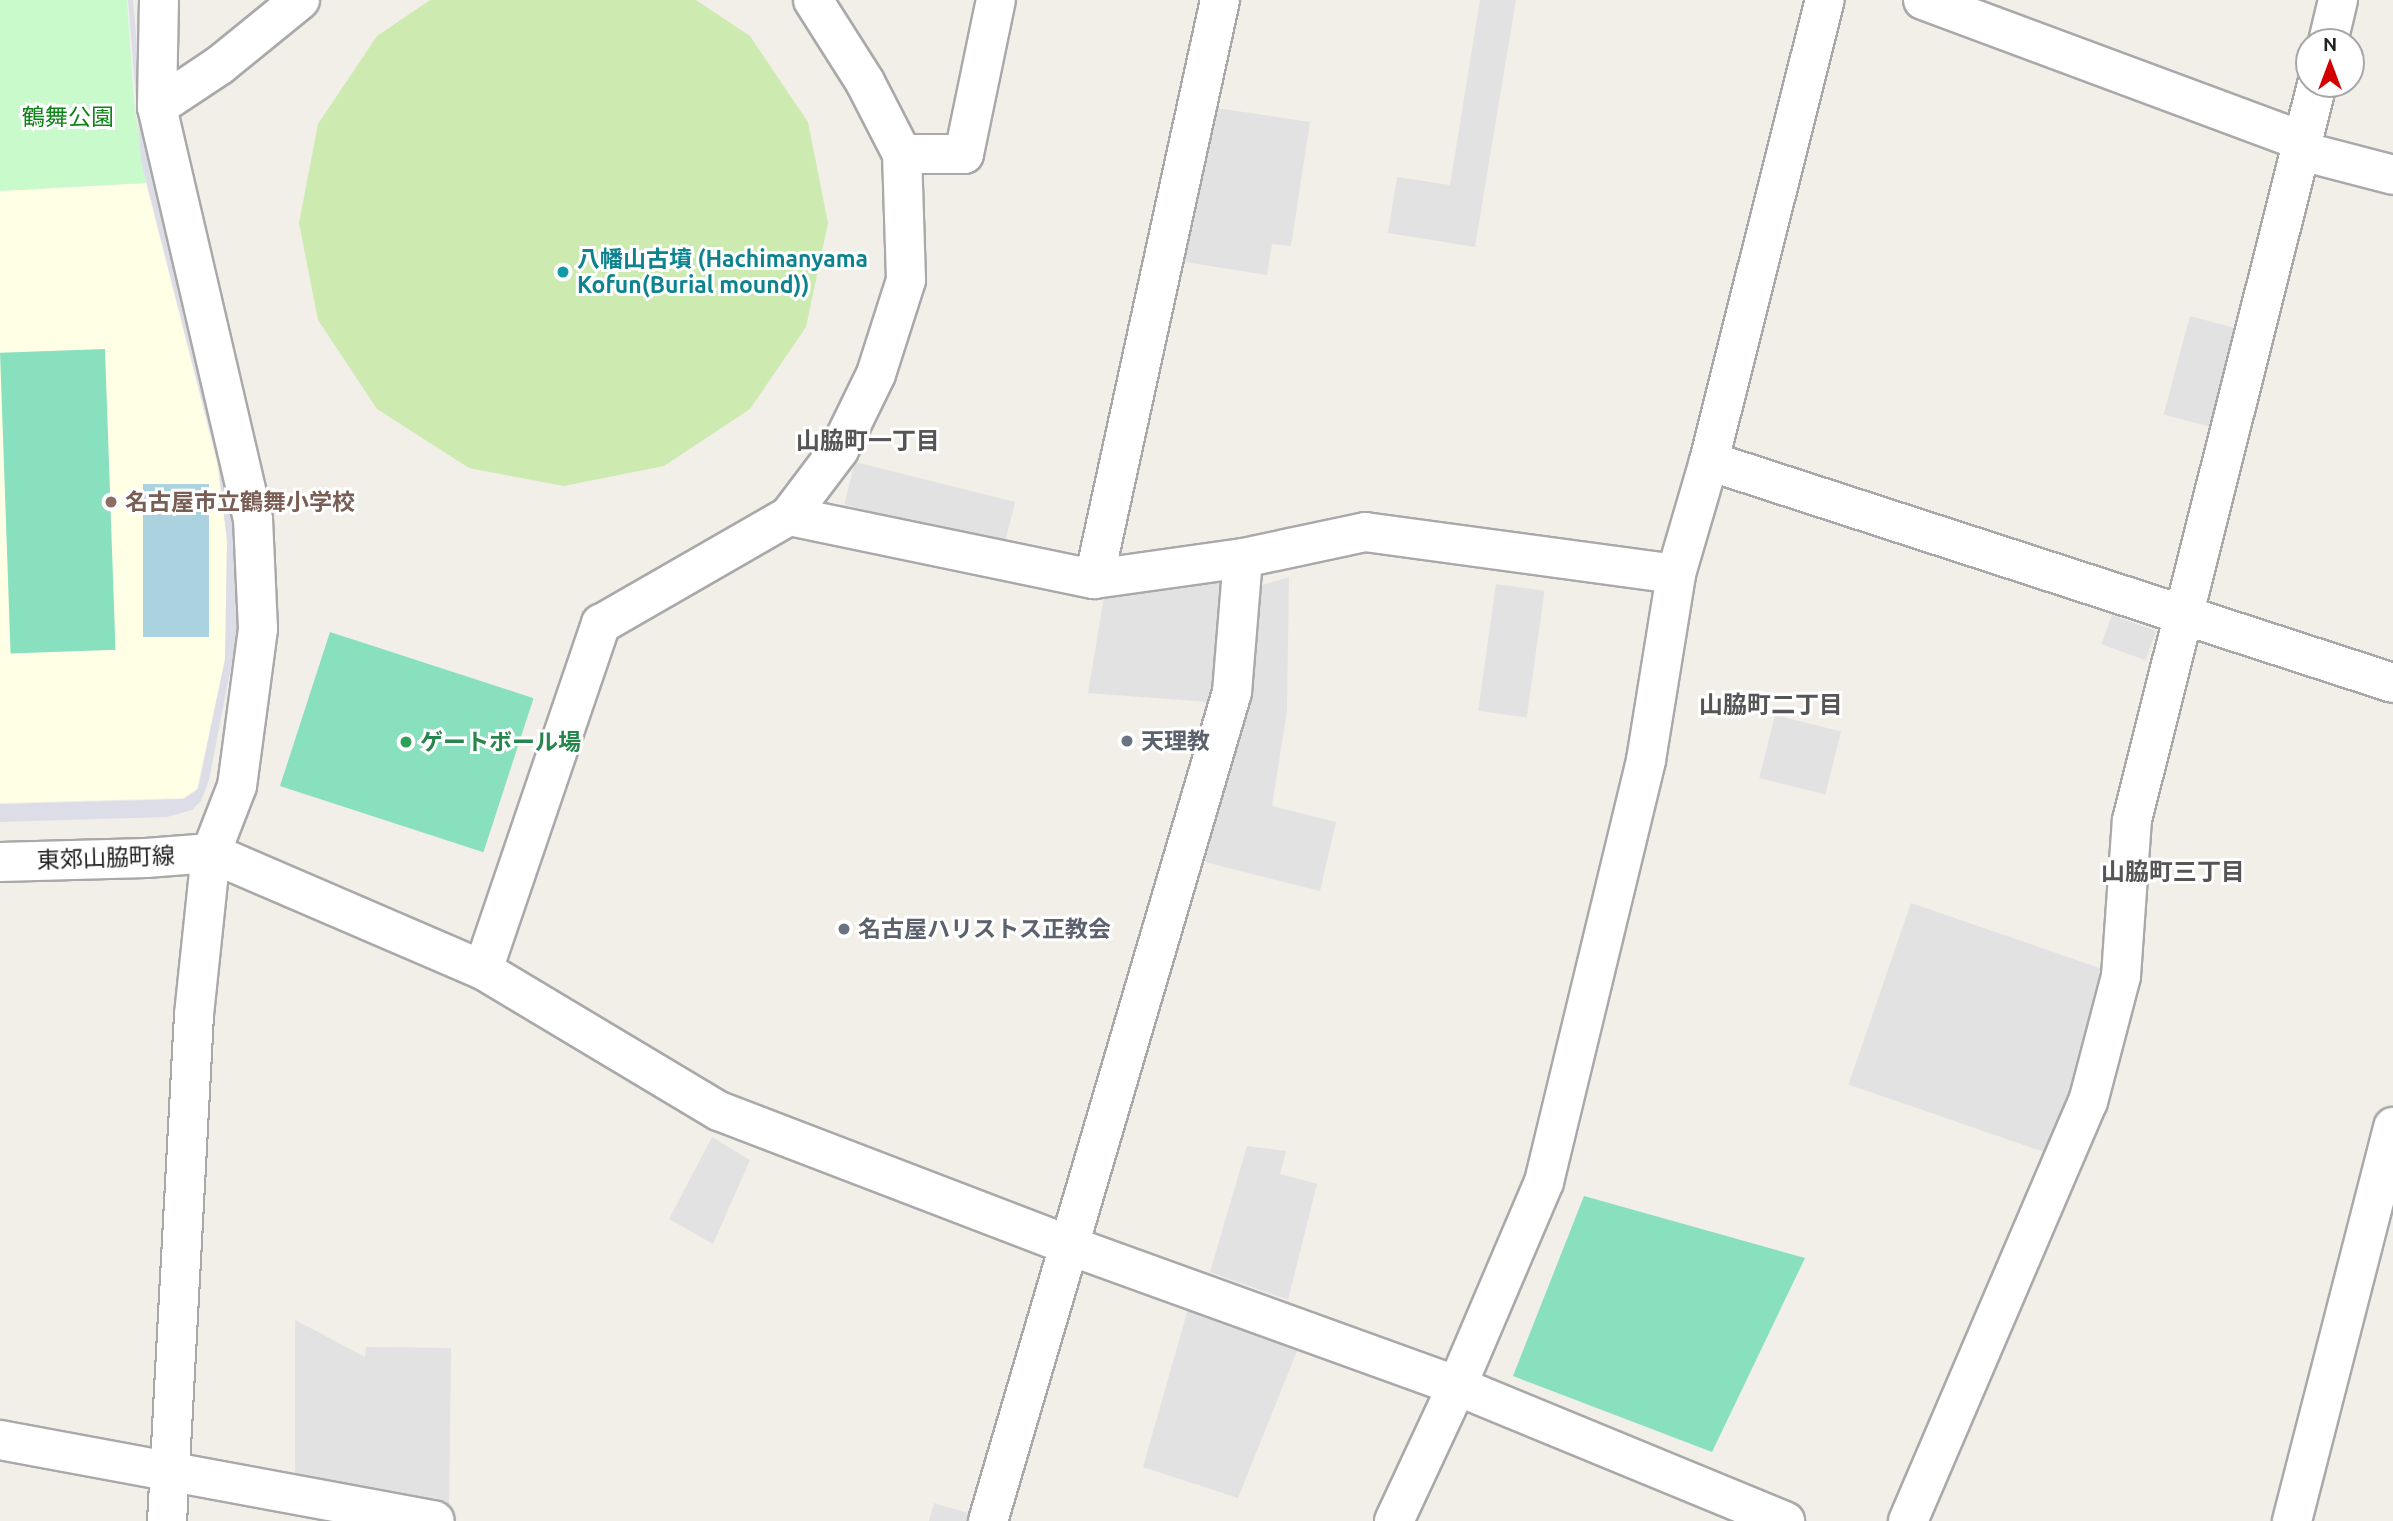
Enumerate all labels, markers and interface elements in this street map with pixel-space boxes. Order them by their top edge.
north arrow [2295,28,2365,98]
text: N [2323,33,2337,55]
park label: 鶴舞公園 [22,103,114,131]
place label: 八幡山古墳 (Hachimanyama Kofun(Burial mound)) [577,245,868,299]
marker: 八幡山古墳 (Hachimanyama Kofun(Burial mound)) [555,264,571,280]
district label: 山脇町一丁目 [796,427,940,455]
place label: 名古屋市立鶴舞小学校 [125,488,355,516]
marker: 名古屋市立鶴舞小学校 [103,494,119,510]
district label: 山脇町二丁目 [1699,691,1843,719]
place label: 天理教 [1141,727,1210,755]
place label: ゲートボール場 [420,728,581,756]
marker: 天理教 [1119,733,1135,749]
marker: ゲートボール場 [398,734,414,750]
street label: 東郊山脇町線 [37,842,175,874]
district label: 山脇町三丁目 [2101,858,2245,886]
place label: 名古屋ハリストス正教会 [858,915,1111,943]
marker: 名古屋ハリストス正教会 [836,921,852,937]

